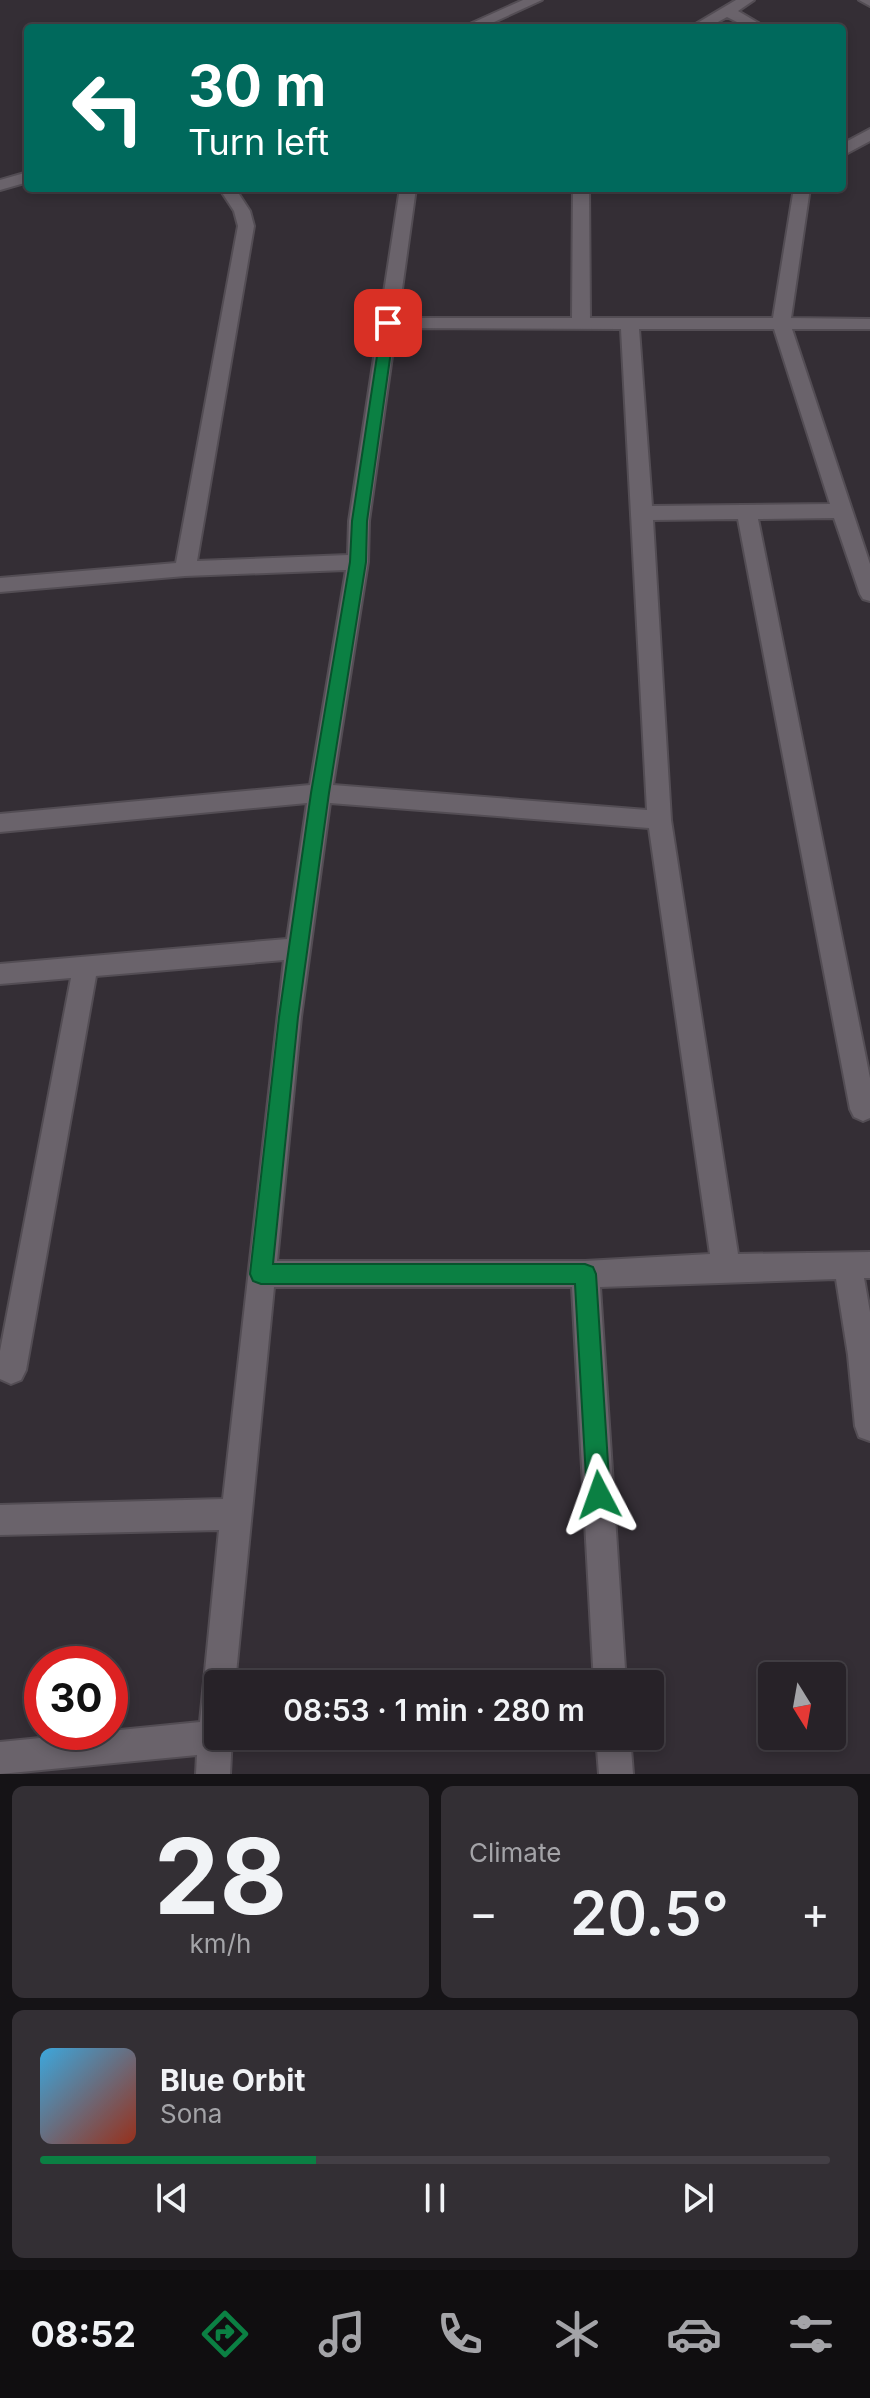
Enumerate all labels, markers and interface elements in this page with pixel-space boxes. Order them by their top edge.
text: 30 m [188,52,326,120]
icon: left [56,56,160,160]
text: Turn left [188,120,329,164]
pin [354,289,422,357]
icon: arrive [366,301,410,345]
position arrow [557,1453,641,1537]
speed limit sign: 30 [24,1646,128,1750]
north arrow [758,1662,846,1750]
map controls [758,1662,846,1750]
text: 08:53 · 1 min · 280 m [283,1692,585,1728]
text: 28 [154,1813,287,1939]
text: Climate [469,1837,561,1868]
text: 20.5° [570,1877,729,1949]
text: − [469,1886,498,1940]
text: + [801,1886,830,1940]
text: km/h [190,1928,251,1959]
text: Blue Orbit [160,2062,305,2098]
text: Sona [160,2098,222,2129]
icon: previous [150,2176,194,2220]
icon: pause [413,2176,457,2220]
icon: next [676,2176,720,2220]
icon: directions [197,2306,253,2362]
icon: music [314,2306,370,2362]
icon: phone [432,2306,488,2362]
icon: climate [549,2306,605,2362]
icon: car [666,2306,722,2362]
icon: filters [783,2306,839,2362]
text: 08:52 [31,2312,136,2356]

